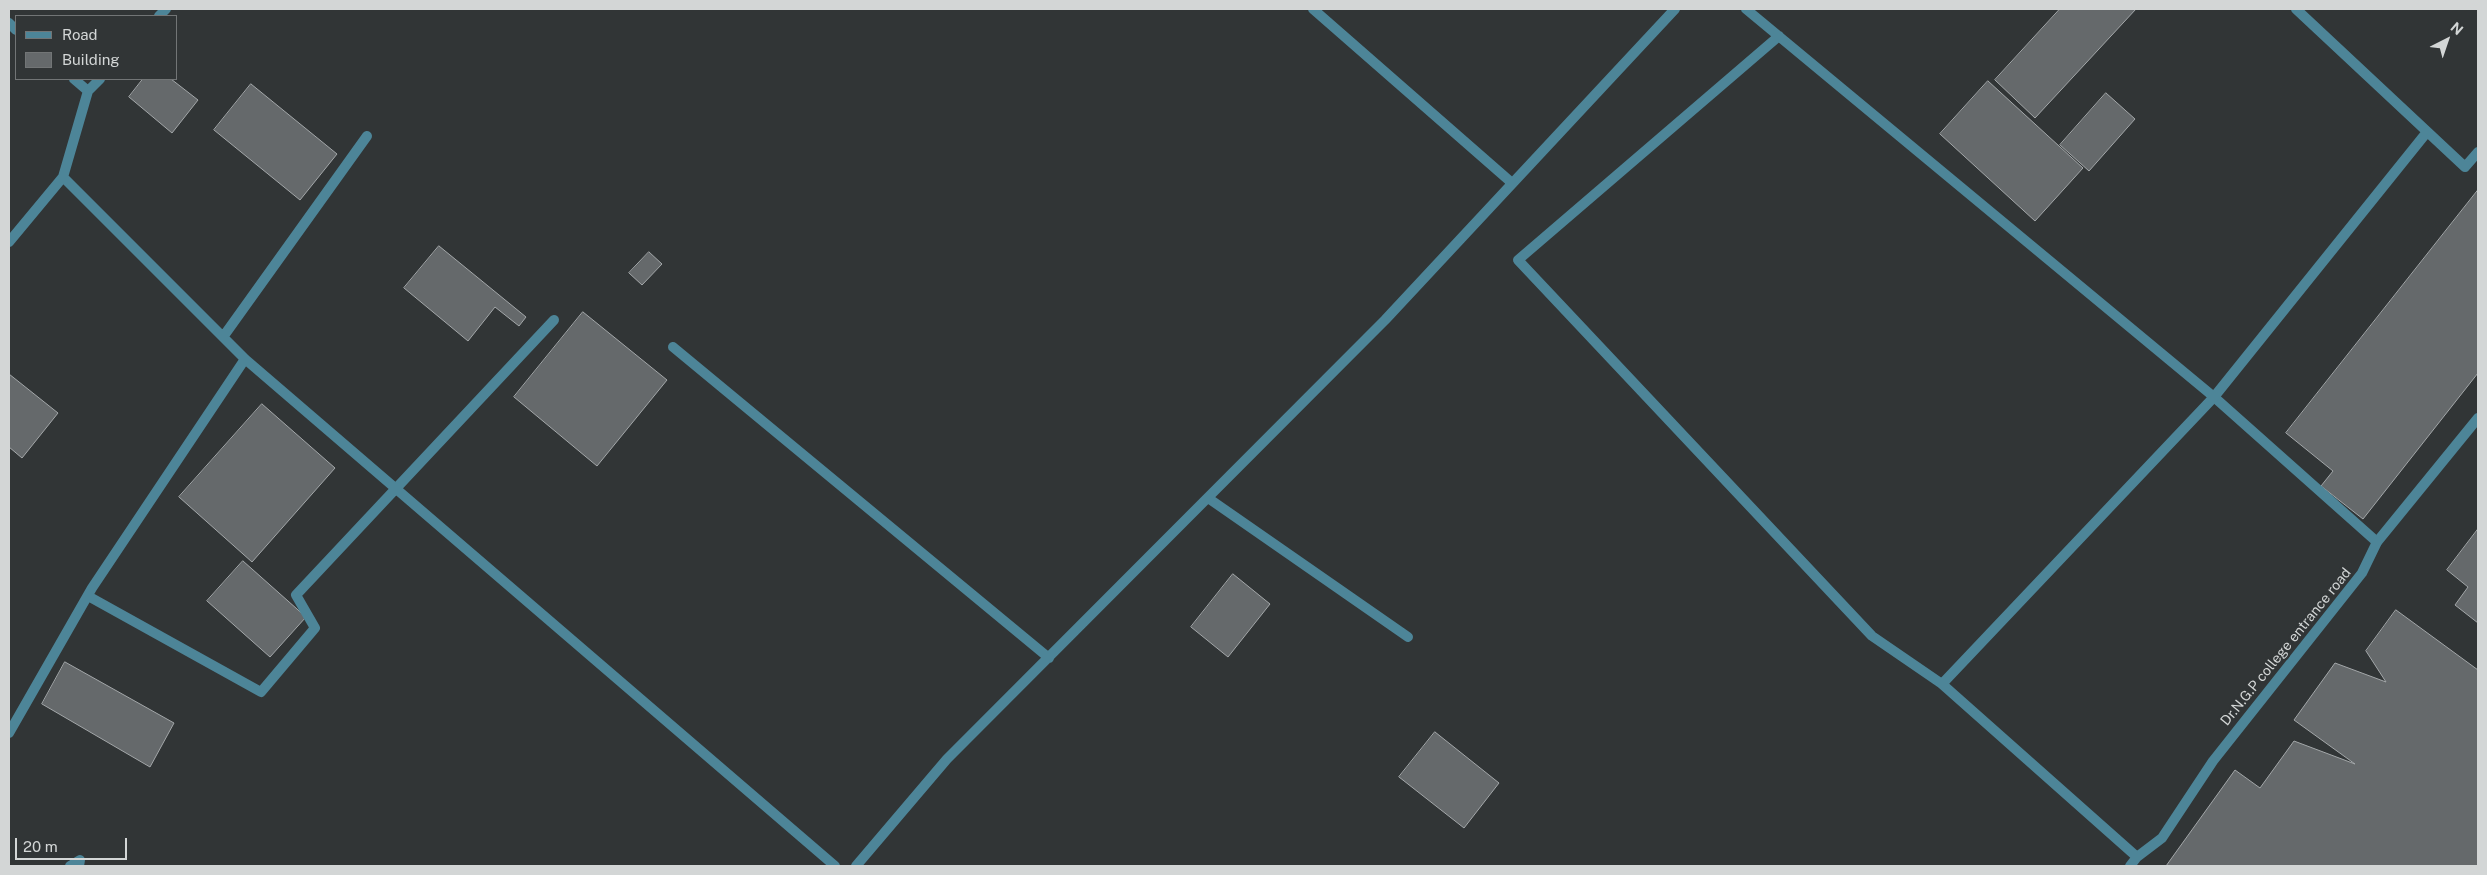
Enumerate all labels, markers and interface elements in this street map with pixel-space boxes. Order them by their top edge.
legend [15,15,178,80]
north arrow [2422,15,2472,65]
text: N [2447,19,2466,38]
text: Road [62,26,98,43]
text: Building [62,51,120,68]
street label: Dr.N.G.P college entrance road [2217,565,2355,729]
scale bar [18,828,130,860]
text: 20 m [23,838,58,855]

